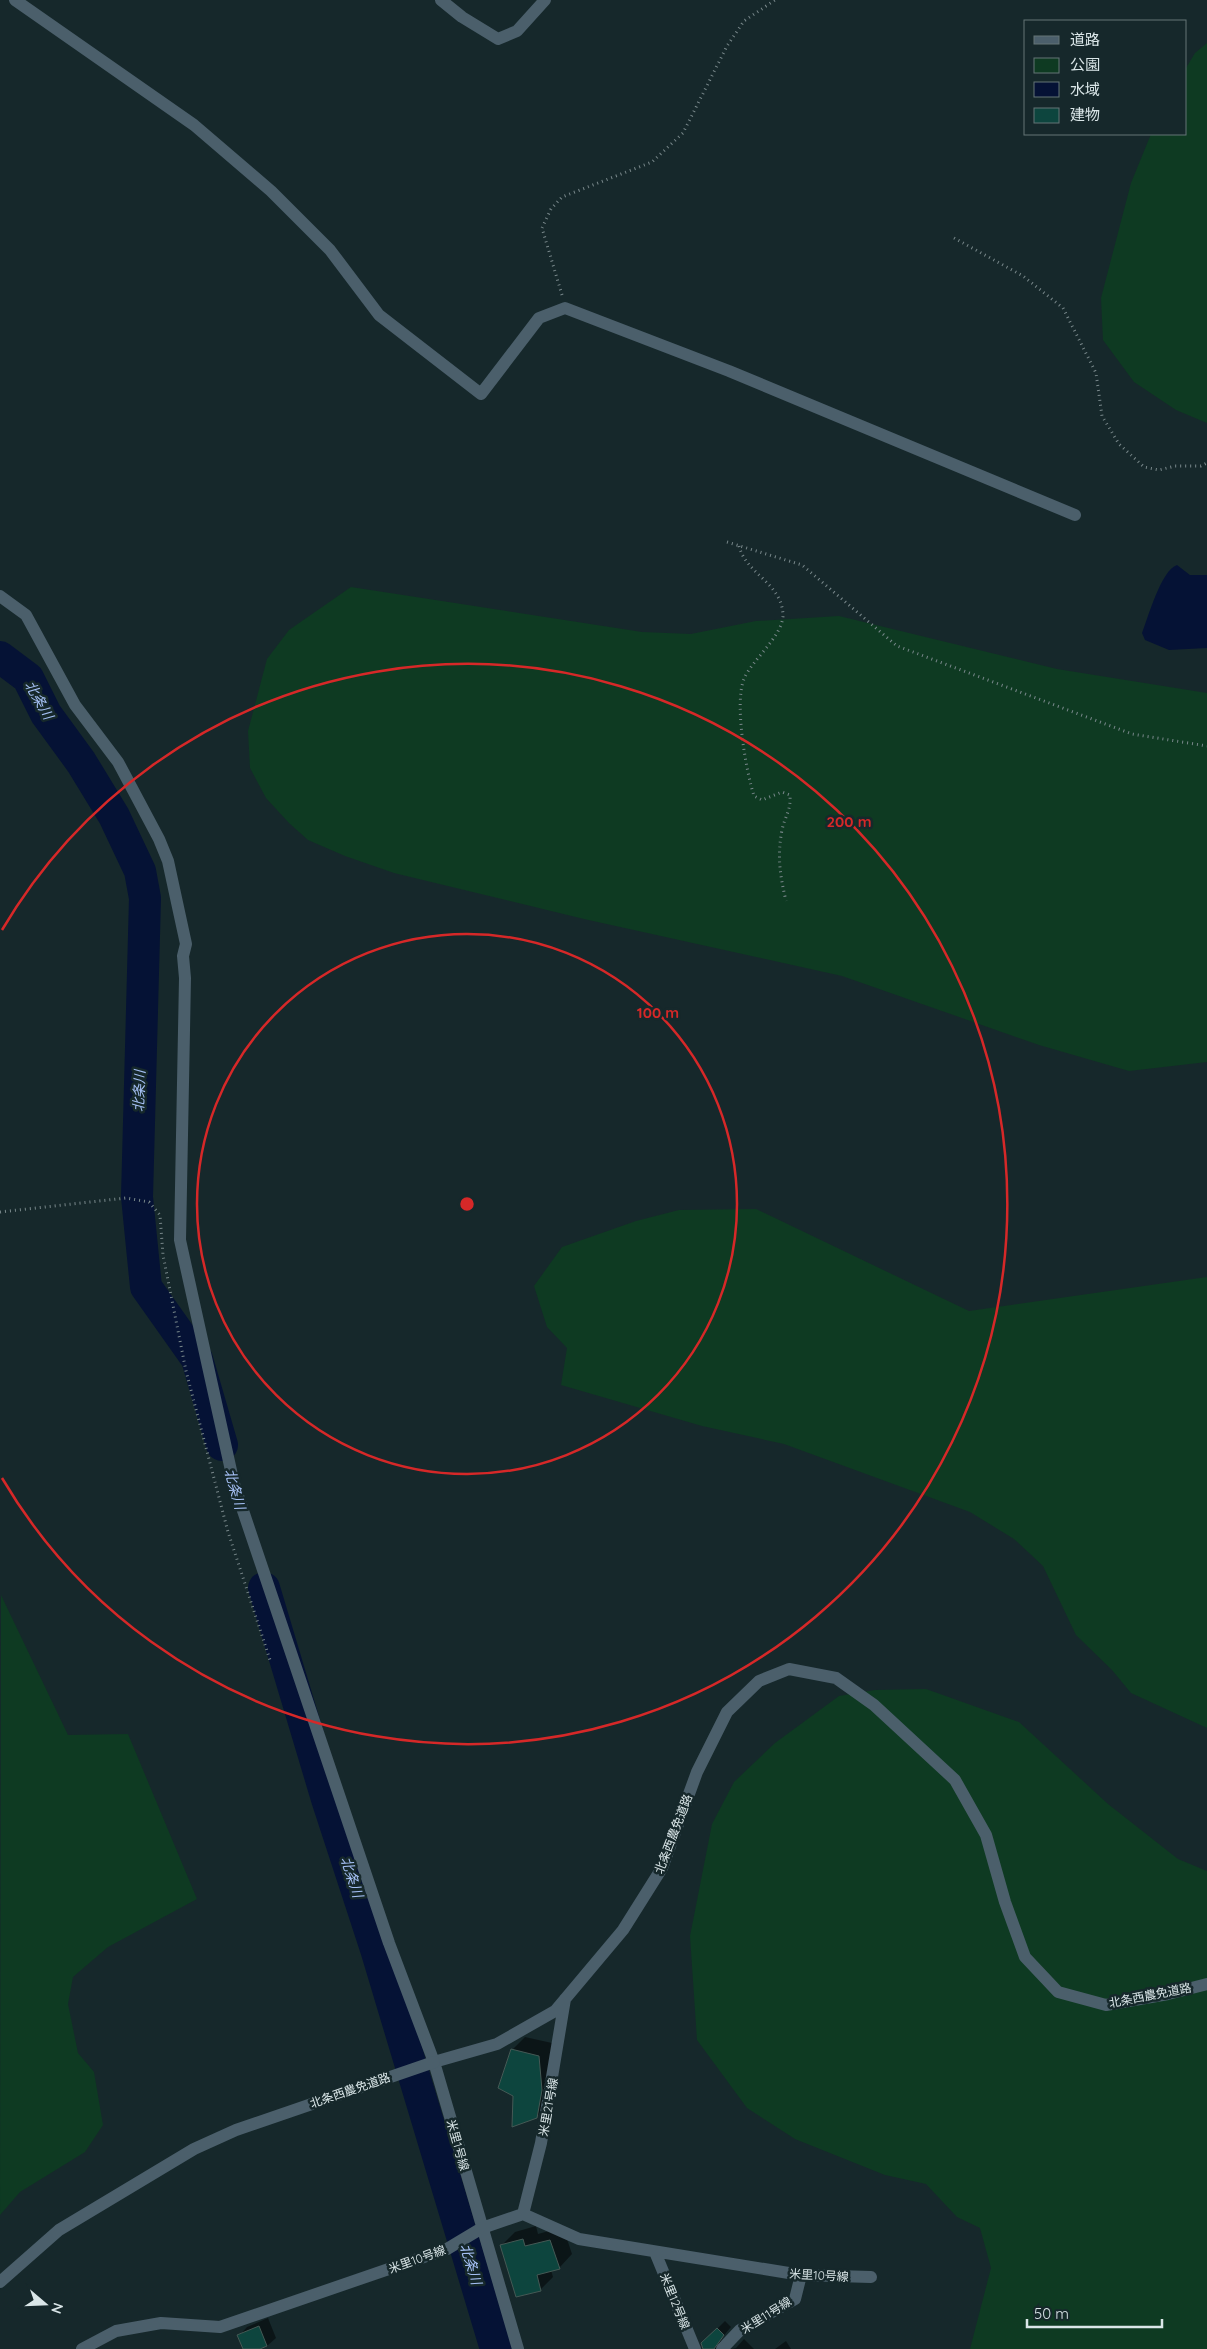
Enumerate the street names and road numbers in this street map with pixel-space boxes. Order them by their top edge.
street label: 北条西農免道路 [651,1792,695,1876]
street label: 北条西農免道路 [1107,1980,1193,2010]
street label: 北条西農免道路 [308,2069,392,2111]
street label: 米里21号線 [535,2077,561,2137]
street label: 米里1号線 [444,2118,472,2172]
street label: 米里10号線 [386,2242,448,2276]
street label: 米里10号線 [789,2266,849,2284]
street label: 米里12号線 [657,2271,693,2331]
street label: 米里11号線 [738,2294,794,2336]

